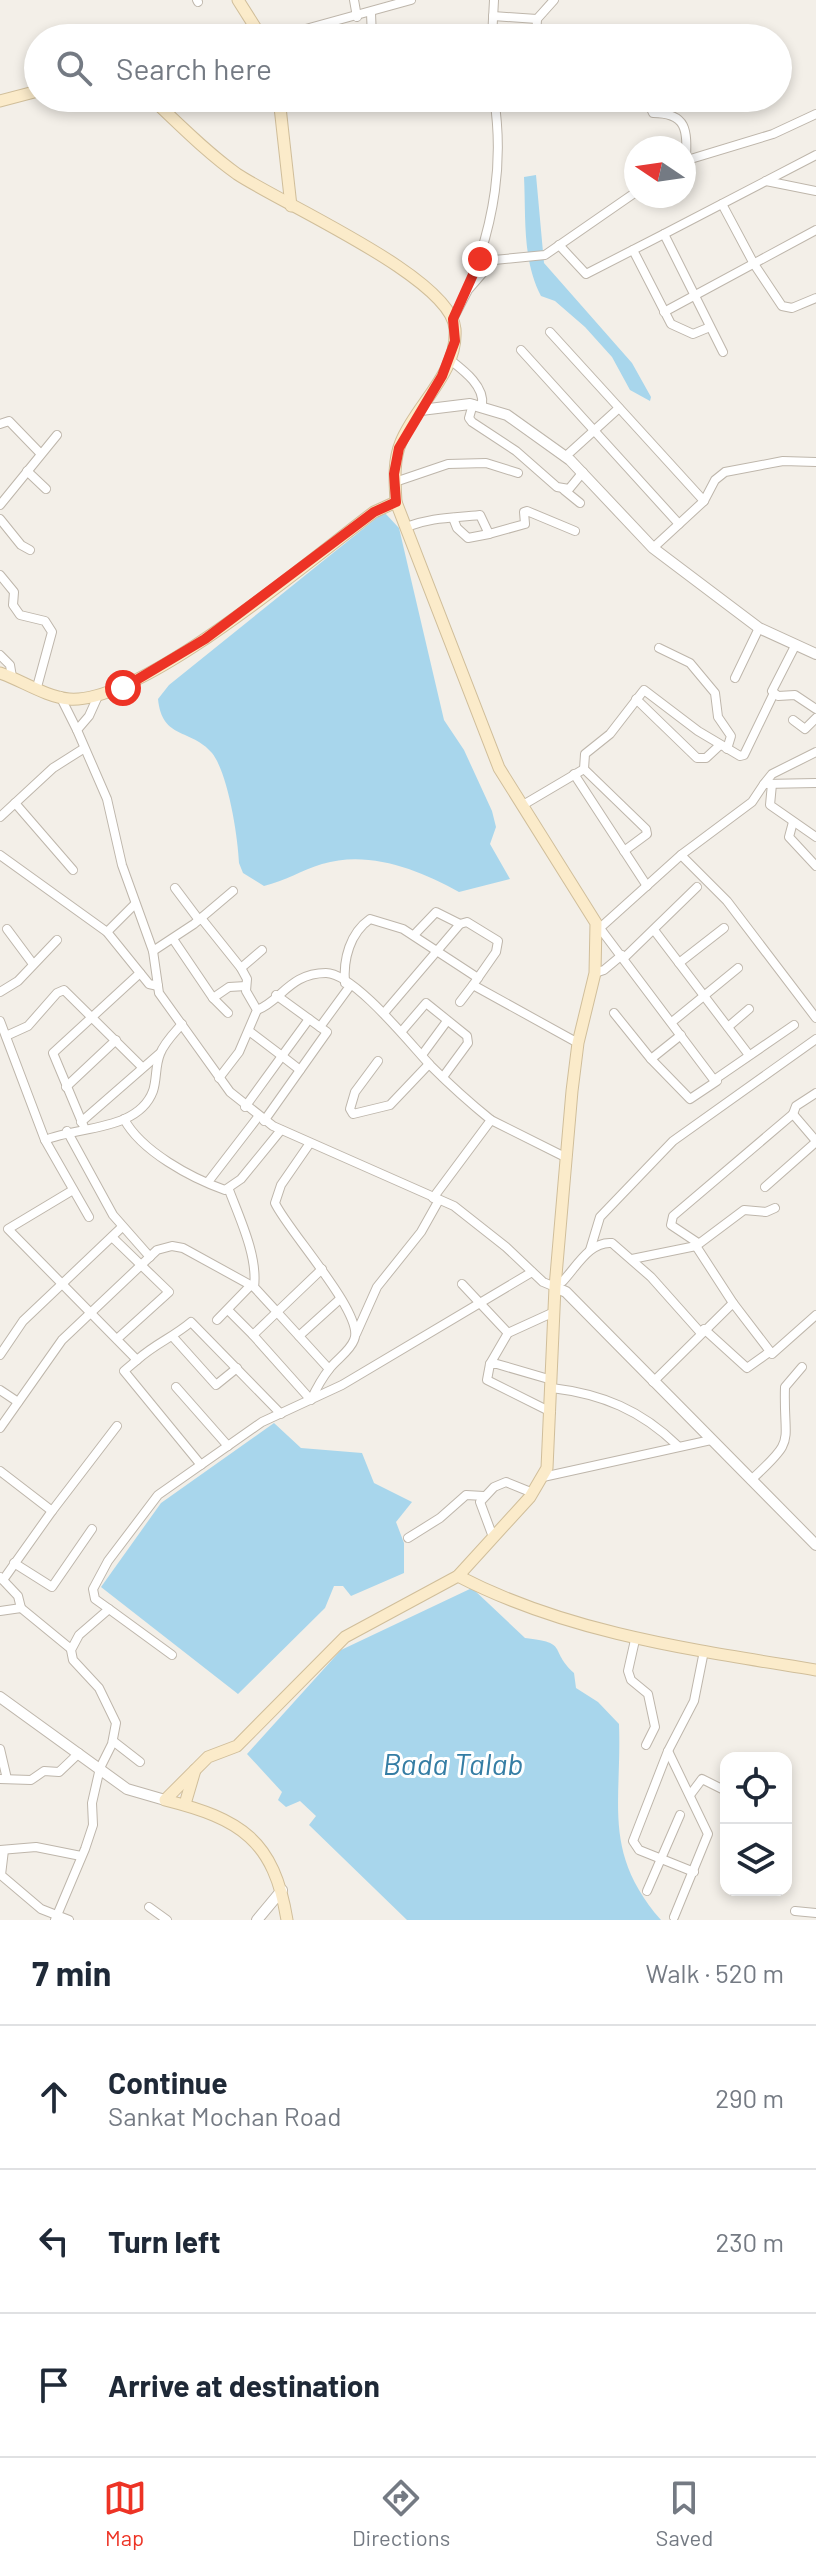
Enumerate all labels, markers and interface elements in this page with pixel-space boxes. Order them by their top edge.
search box [24,24,792,112]
icon: search [52,46,96,90]
text: Search here [116,50,272,86]
north arrow [624,136,696,208]
route end [462,241,498,277]
route start [105,670,141,706]
water label: Bada Talab [383,1745,523,1781]
map controls [720,1752,792,1896]
button: locate [720,1752,792,1824]
button: layers [720,1824,792,1896]
text: 7 min [32,1952,111,1993]
text: Walk · 520 m [646,1957,784,1988]
text: Continue [108,2064,228,2100]
icon: ahead [32,2075,76,2119]
text: 290 m [715,2082,784,2113]
text: Sankat Mochan Road [108,2100,341,2131]
icon: left [32,2219,76,2263]
text: Turn left [108,2223,221,2259]
text: 230 m [715,2226,784,2257]
icon: arrive [32,2363,76,2407]
text: Arrive at destination [108,2367,380,2403]
tab: Map [103,2476,147,2550]
tab: Directions [352,2476,450,2550]
tab: Saved [656,2476,713,2550]

